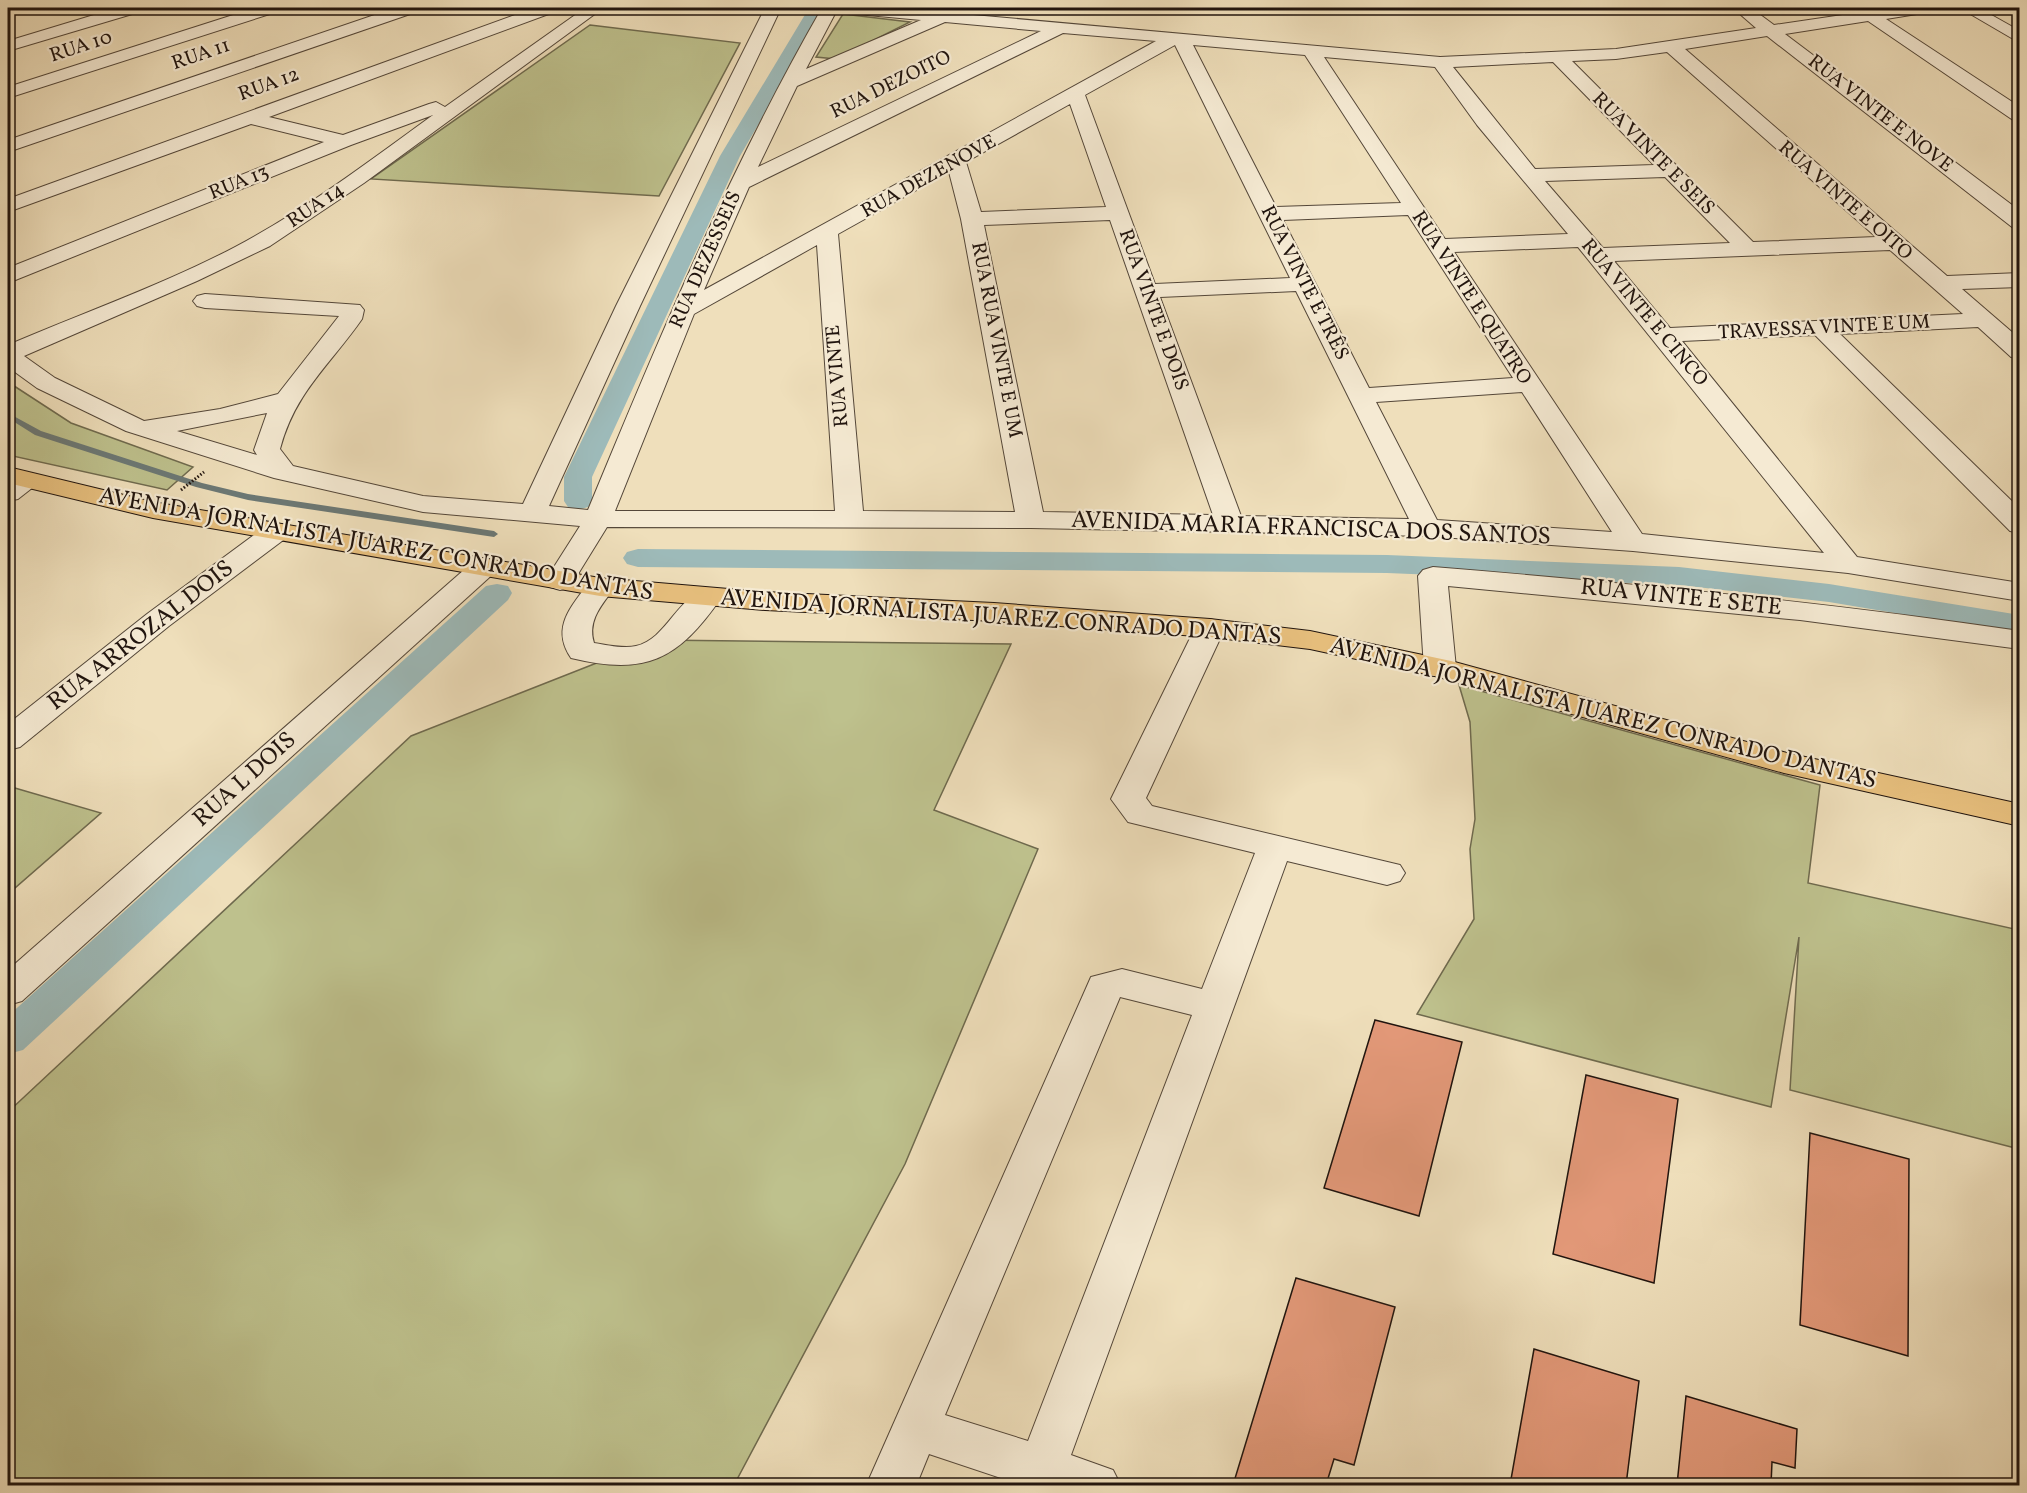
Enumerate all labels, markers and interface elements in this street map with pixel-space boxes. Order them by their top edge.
street label: RUA 10 [46,24,116,70]
street label: RUA 11 [168,32,234,78]
street label: RUA DEZOITO [826,44,956,126]
street label: RUA VINTE E NOVE [1801,48,1959,180]
street label: RUA 12 [235,61,303,109]
street label: RUA VINTE E SEIS [1585,86,1721,222]
street label: RUA DEZENOVE [856,128,1002,226]
street label: RUA VINTE E OITO [1772,135,1918,267]
street label: RUA 13 [205,158,273,208]
street label: RUA 14 [282,176,350,236]
street label: RUA DEZESSEIS [663,187,749,333]
street label: RUA VINTE E TRÊS [1253,201,1355,365]
street label: RUA VINTE E QUATRO [1404,206,1538,390]
street label: RUA VINTE E DOIS [1111,225,1195,395]
street label: RUA VINTE E CINCO [1574,233,1714,393]
street label: RUA RUA VINTE E UM [963,240,1029,440]
street label: TRAVESSA VINTE E UM [1717,308,1931,348]
street label: RUA VINTE [820,324,856,428]
street label: AVENIDA JORNALISTA JUAREZ CONRADO DANTAS [96,479,656,611]
street label: AVENIDA MARIA FRANCISCA DOS SANTOS [1071,504,1551,554]
street label: RUA ARROZAL DOIS [41,553,241,719]
street label: RUA VINTE E SETE [1579,571,1783,625]
street label: AVENIDA JORNALISTA JUAREZ CONRADO DANTAS [719,581,1283,655]
street label: AVENIDA JORNALISTA JUAREZ CONRADO DANTAS [1326,629,1880,799]
street label: RUA L DOIS [186,724,304,836]

